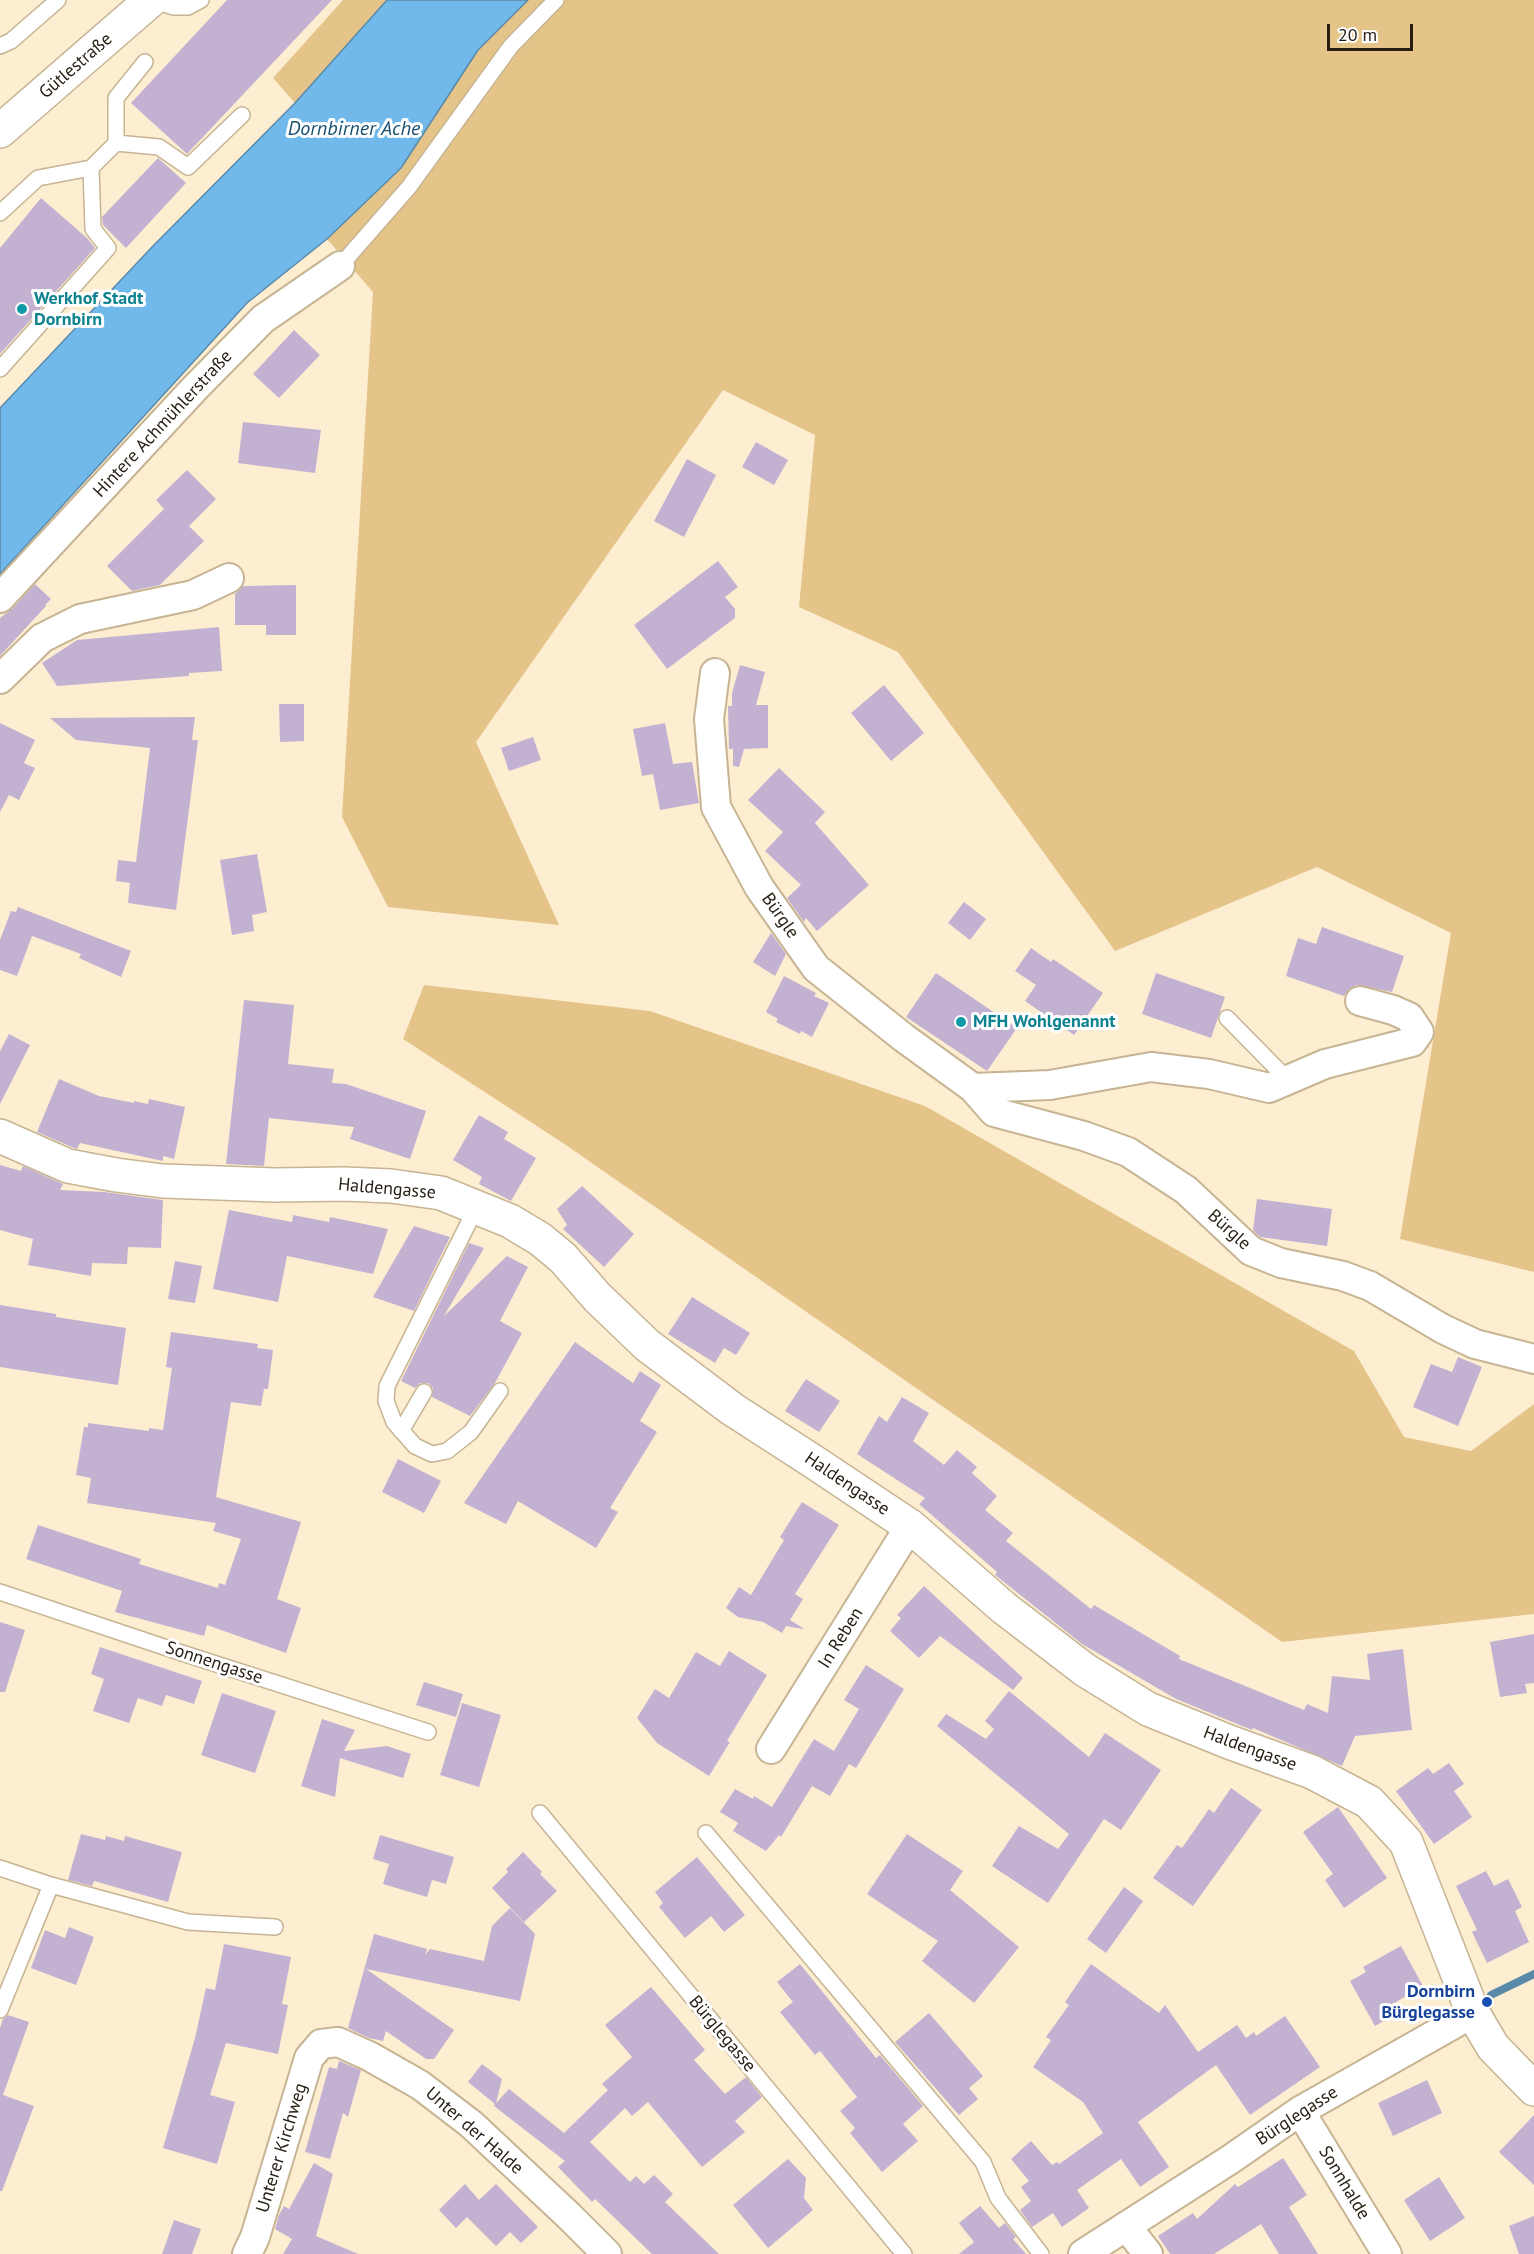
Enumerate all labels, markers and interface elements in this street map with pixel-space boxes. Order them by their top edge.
scale bar [1330,12,1416,50]
text: 20 m [1338,23,1377,46]
street label: Gütlestraße [35,28,117,104]
water label: Dornbirner Ache [288,117,420,141]
place label: Werkhof Stadt Dornbirn [34,288,143,330]
marker: Werkhof Stadt Dornbirn [15,302,29,316]
street label: Hintere Achmühlerstraße [89,346,237,502]
street label: Bürgle [757,889,803,943]
place label: MFH Wohlgenannt [973,1011,1116,1033]
marker: MFH Wohlgenannt [954,1015,968,1029]
street label: Haldengasse [337,1174,437,1204]
street label: Bürgle [1203,1205,1255,1255]
street label: Haldengasse [800,1448,894,1520]
street label: In Reben [814,1604,868,1672]
street label: Sonnengasse [163,1637,265,1689]
street label: Haldengasse [1200,1722,1300,1776]
place label: Dornbirn Bürglegasse [1381,1981,1475,2024]
street label: Bürglegasse [684,1991,760,2077]
marker: Dornbirn Bürglegasse [1480,1995,1494,2009]
street label: Unterer Kirchweg [252,2081,312,2215]
street label: Bürglegasse [1252,2082,1342,2150]
street label: Unter der Halde [421,2083,527,2179]
street label: Sonnhalde [1314,2142,1374,2224]

